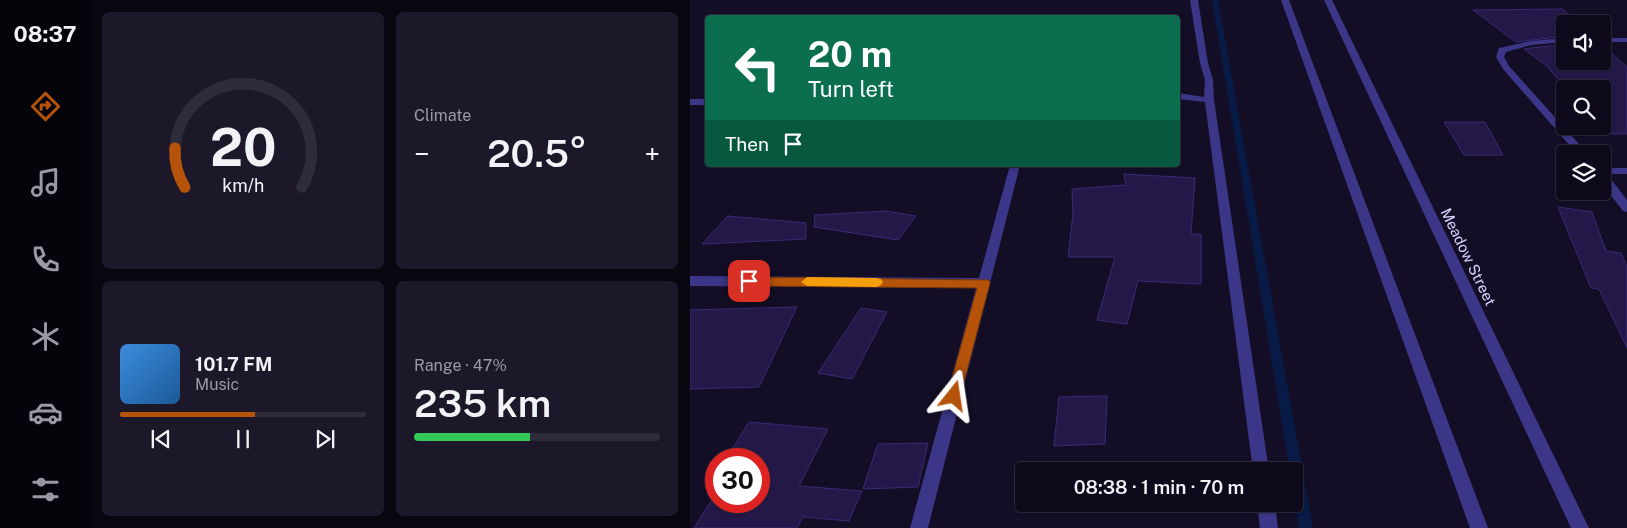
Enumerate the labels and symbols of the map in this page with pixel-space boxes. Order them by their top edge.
street label: Meadow Street [1438,205,1499,308]
pin [728,260,770,302]
position arrow [927,369,979,421]
speed limit sign: 30 [705,448,770,513]

